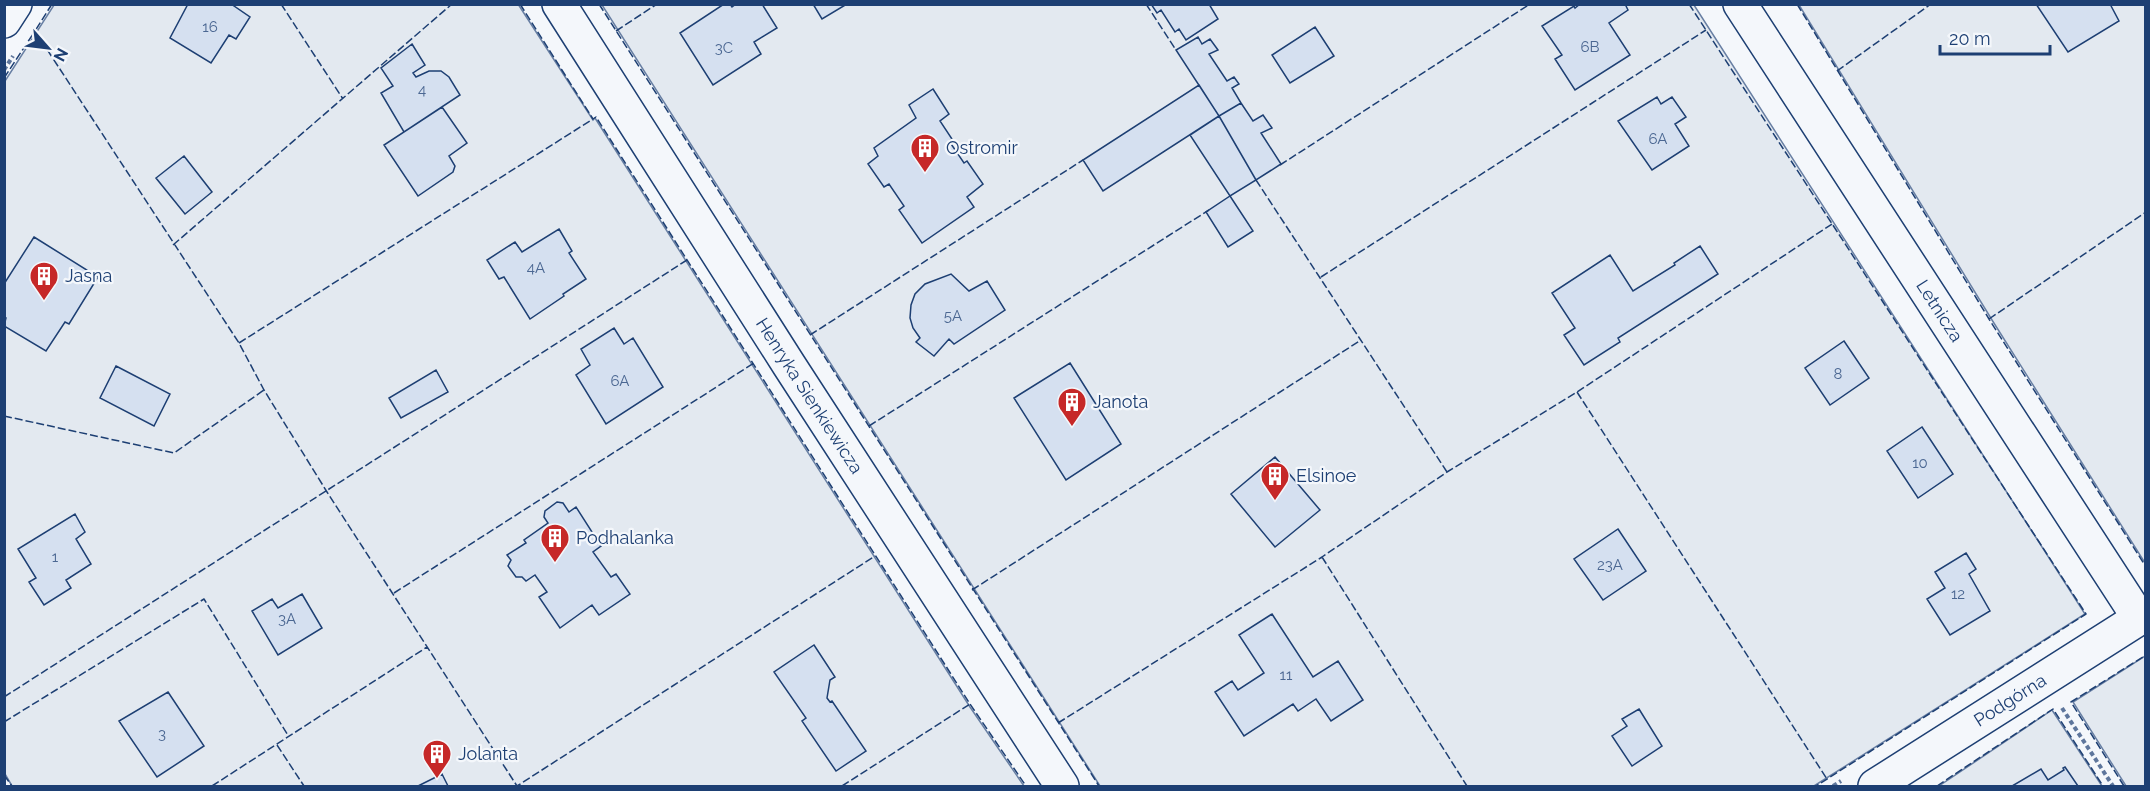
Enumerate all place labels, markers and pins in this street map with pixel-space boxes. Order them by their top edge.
building icon: Ostromir [909,132,941,174]
place label: Ostromir [946,137,1018,158]
building icon: Jasna [28,260,60,302]
place label: Jasna [65,265,112,286]
building icon: Janota [1056,386,1088,428]
place label: Janota [1093,391,1148,412]
building icon: Elsinoe [1259,460,1291,502]
place label: Elsinoe [1296,465,1357,486]
building icon: Podhalanka [539,522,571,564]
place label: Podhalanka [576,527,674,548]
building icon: Jolanta [421,738,453,780]
place label: Jolanta [458,743,518,764]

